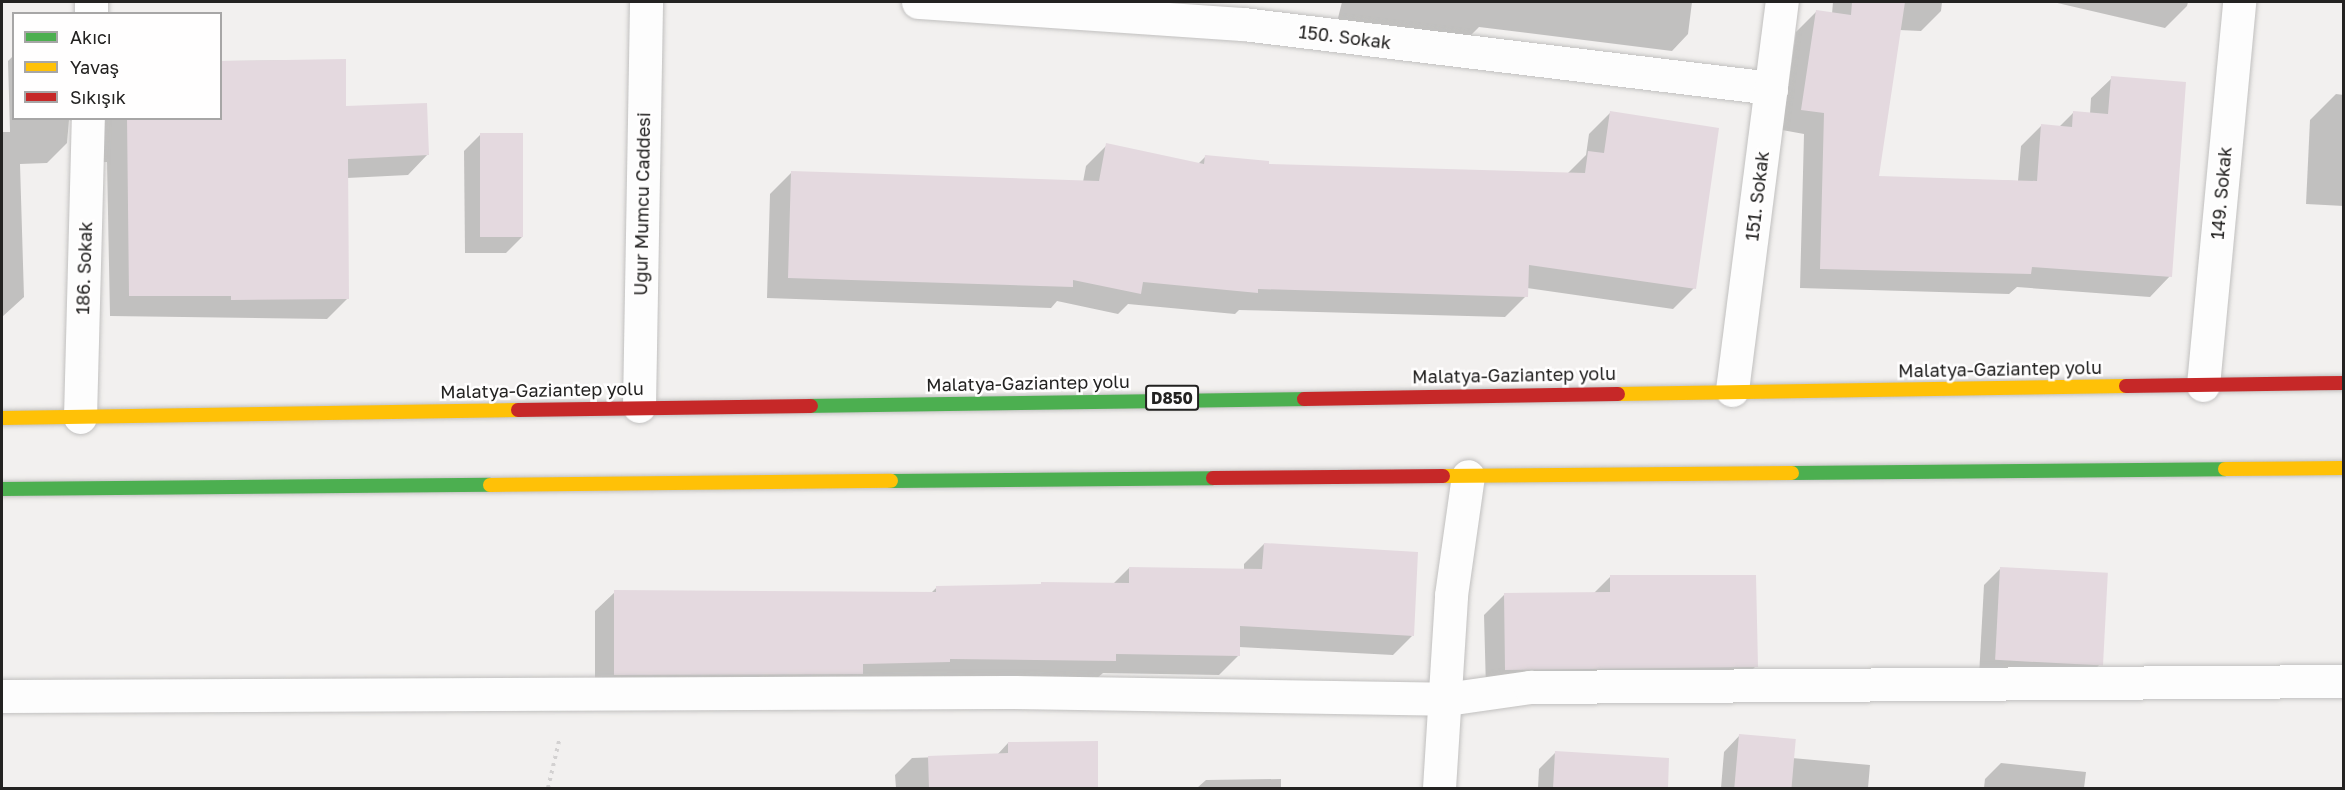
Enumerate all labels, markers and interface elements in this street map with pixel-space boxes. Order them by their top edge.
legend [12,12,222,120]
street label: 150. Sokak [1298,21,1392,53]
text: Akıcı [70,26,112,48]
text: Yavaş [70,56,119,78]
text: Sıkışık [70,86,126,108]
street label: Uğur Mumcu Caddesi [630,112,654,296]
street label: 149. Sokak [2206,146,2236,240]
street label: 151. Sokak [1741,150,1773,242]
street label: 186. Sokak [72,221,96,315]
street label: Malatya-Gaziantep yolu [1898,356,2102,382]
street label: Malatya-Gaziantep yolu [1412,362,1616,388]
street label: Malatya-Gaziantep yolu [926,370,1130,396]
street label: Malatya-Gaziantep yolu [440,377,644,403]
road number: D850 [1145,385,1199,411]

